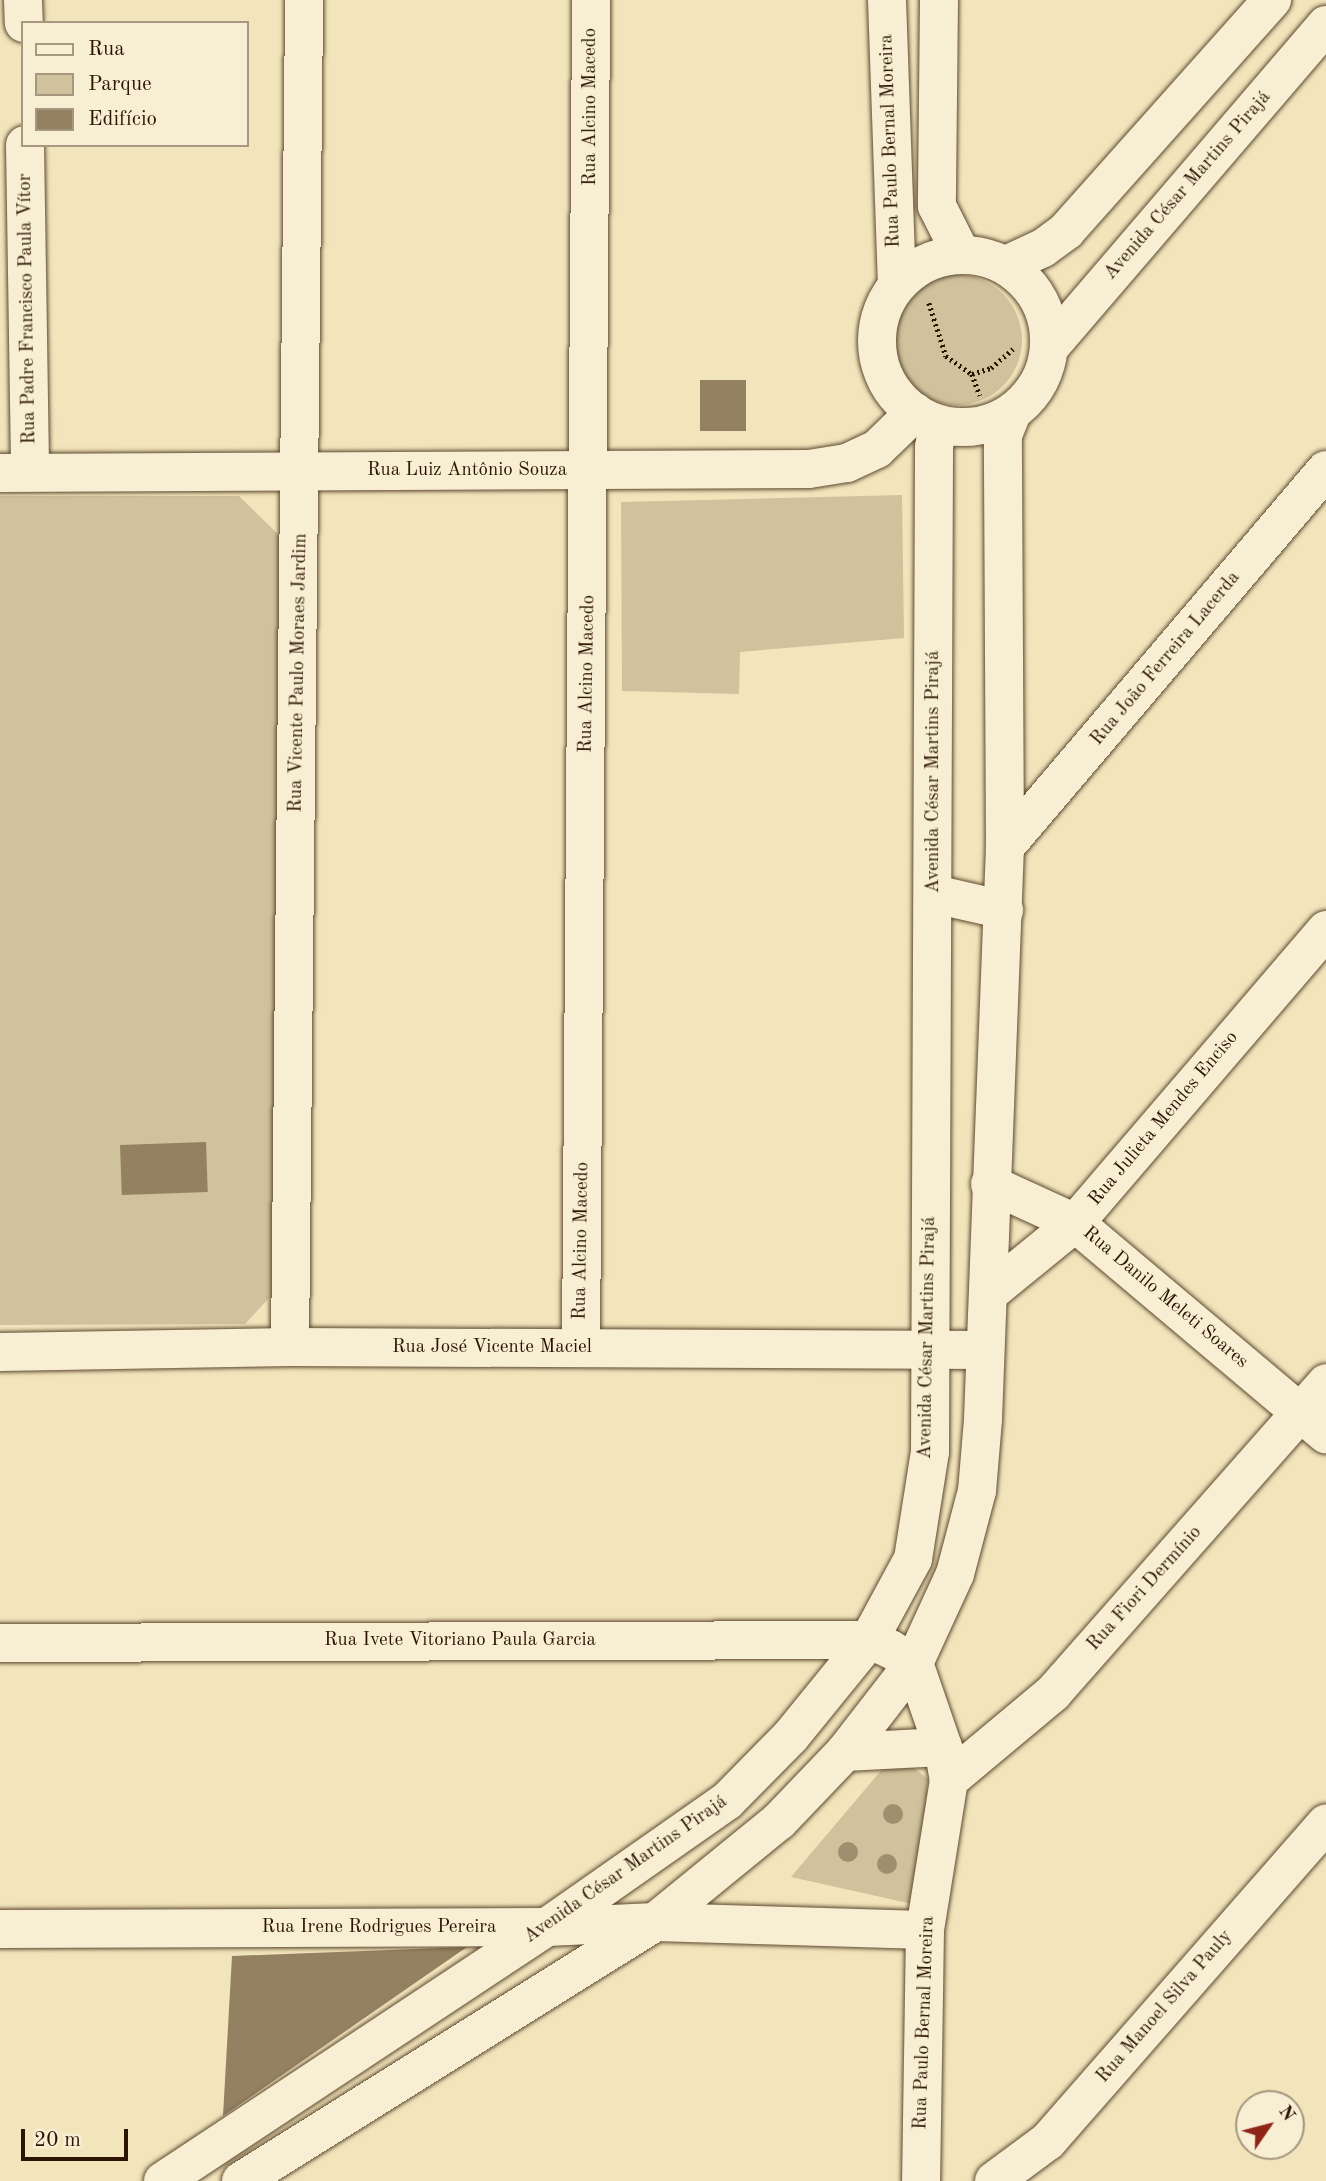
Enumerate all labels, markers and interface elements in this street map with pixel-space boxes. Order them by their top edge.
legend [21,21,248,147]
street label: Rua Alcino Macedo [580,28,602,186]
street label: Rua Paulo Bernal Moreira [876,34,906,248]
text: Rua [88,39,125,60]
text: Parque [88,74,152,95]
street label: Avenida César Martins Pirajá [1100,87,1276,285]
text: Edifício [88,109,157,130]
street label: Rua Padre Francisco Paula Vítor [14,173,42,445]
street label: Rua Luiz Antônio Souza [367,460,567,482]
street label: Rua Vicente Paulo Moraes Jardim [285,533,313,813]
street label: Rua João Ferreira Lacerda [1086,567,1246,751]
street label: Rua Alcino Macedo [575,595,601,753]
street label: Avenida César Martins Pirajá [923,651,945,893]
street label: Rua Julieta Mendes Enciso [1084,1027,1244,1211]
street label: Rua Alcino Macedo [569,1162,595,1320]
street label: Avenida César Martins Pirajá [914,1216,942,1460]
street label: Rua Danilo Meleti Soares [1078,1222,1252,1374]
street label: Rua José Vicente Maciel [392,1337,592,1359]
street label: Rua Fiori Dermínio [1083,1522,1207,1656]
street label: Rua Ivete Vitoriano Paula Garcia [324,1630,596,1652]
street label: Avenida César Martins Pirajá [520,1791,732,1949]
street label: Rua Paulo Bernal Moreira [910,1916,940,2130]
street label: Rua Irene Rodrigues Pereira [262,1917,496,1939]
street label: Rua Manoel Silva Pauly [1092,1926,1238,2088]
north arrow [1235,2090,1305,2160]
text: N [1274,2102,1298,2125]
scale bar [24,2114,131,2158]
text: 20 m [34,2130,81,2151]

